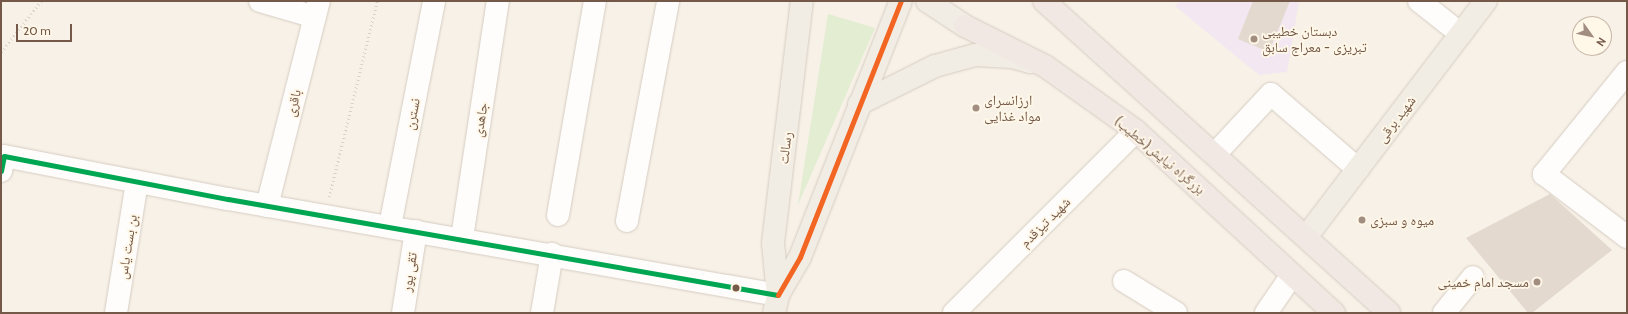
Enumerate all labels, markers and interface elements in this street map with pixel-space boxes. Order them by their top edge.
scale bar [18,16,74,42]
north arrow [1572,16,1612,56]
text: 20 m [23,23,51,38]
place label: دبستان خطیبی تبریزی - معراج سابق [1262,23,1367,56]
marker: دبستان خطیبی تبریزی - معراج سابق [1249,34,1259,44]
text: N [1593,35,1609,49]
street label: باقری [282,88,304,118]
place label: ارزانسرای مواد غذایی [984,92,1041,124]
street label: شهید برقی [1373,92,1419,146]
street label: نسترن [401,97,423,131]
street label: جاهدی [469,101,491,139]
marker: ارزانسرای مواد غذایی [971,103,981,113]
street label: بزرگراه نیایش(خطیب) [1111,112,1209,198]
street label: رسالت [775,131,795,165]
street label: شهید تیزقدم [1016,193,1074,251]
place label: میوه و سبزی [1370,212,1434,228]
street label: بن بست یاس [114,213,140,281]
marker: میوه و سبزی [1357,215,1367,225]
street label: تقی پور [398,251,420,293]
place label: مسجد امام خمینی [1438,274,1529,290]
marker: مسجد امام خمینی [1532,277,1542,287]
unlabelled marker [731,283,741,293]

